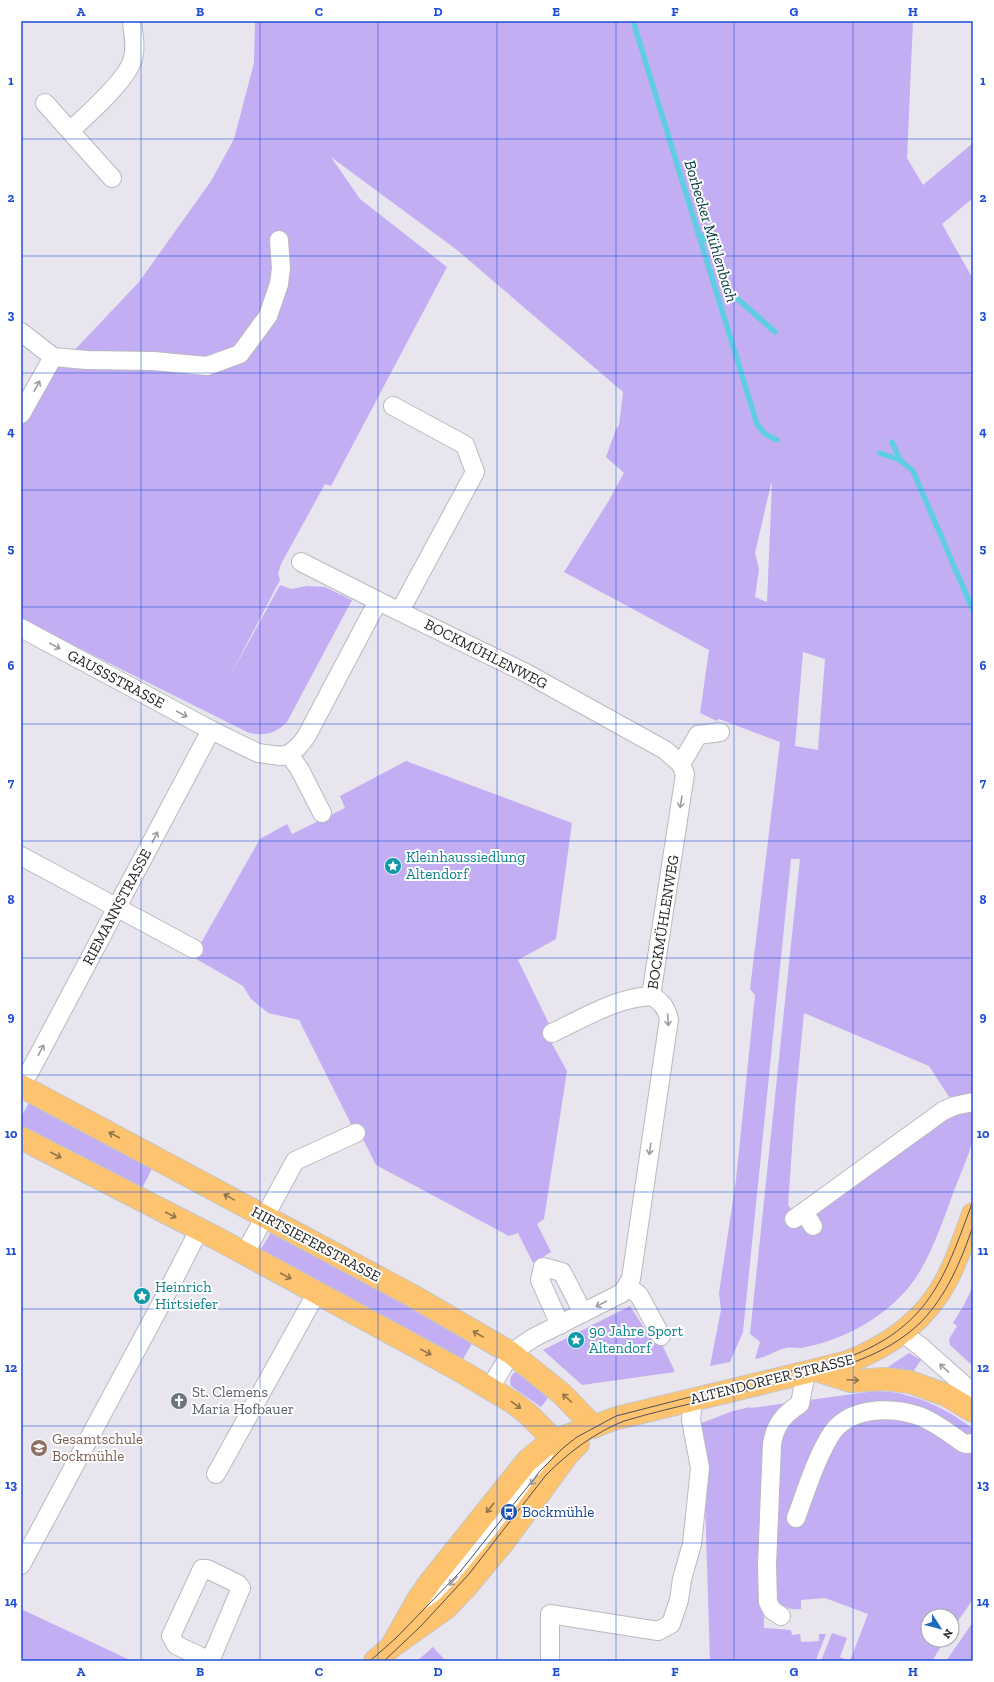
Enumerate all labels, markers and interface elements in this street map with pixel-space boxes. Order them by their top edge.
text: A [77,4,86,19]
text: B [196,4,204,19]
text: C [315,4,323,19]
text: D [433,4,443,19]
text: E [552,4,560,19]
text: F [671,4,679,19]
text: G [790,4,799,19]
text: H [908,4,918,19]
text: 1 [8,73,14,88]
text: 1 [980,73,986,88]
water label: Borbecker Mühlenbach [680,158,742,304]
text: 2 [8,190,15,205]
text: 2 [980,190,987,205]
text: 3 [8,307,15,322]
text: 3 [980,307,987,322]
one-way arrow [34,380,41,392]
text: 4 [7,424,15,439]
text: 4 [979,424,987,439]
text: 5 [8,541,15,556]
text: 5 [980,541,987,556]
street label: BOCKMÜHLENWEG [421,615,551,693]
one-way arrow [49,643,61,650]
street label: GAUSSSTRASSE [64,646,168,712]
text: 6 [8,658,15,673]
text: 6 [980,658,987,673]
one-way arrow [176,711,188,719]
text: 7 [8,775,15,790]
text: 7 [980,775,987,790]
one-way arrow [677,795,685,808]
one-way arrow [151,831,159,843]
street label: RIEMANNSTRASSE [79,846,155,968]
place label: Kleinhaussiedlung Altendorf [406,848,525,883]
street label: BOCKMÜHLENWEG [643,853,683,991]
place icon: Kleinhaussiedlung Altendorf [383,856,403,876]
text: 8 [7,892,15,907]
text: 8 [979,892,987,907]
text: 9 [8,1009,15,1024]
text: 9 [980,1009,987,1024]
one-way arrow [664,1013,672,1026]
one-way arrow [38,1045,45,1057]
text: 10 [5,1126,18,1141]
text: 10 [977,1126,990,1141]
one-way arrow [109,1131,121,1139]
one-way arrow [646,1142,654,1155]
one-way arrow [49,1152,61,1160]
one-way arrow [223,1192,235,1200]
street label: HIRTSIEFERSTRASSE [248,1202,384,1286]
one-way arrow [165,1212,177,1219]
text: 11 [6,1243,17,1258]
text: 11 [978,1243,989,1258]
one-way arrow [280,1273,292,1280]
place label: Heinrich Hirtsiefer [155,1278,218,1313]
place icon: Heinrich Hirtsiefer [132,1286,152,1306]
one-way arrow [595,1301,607,1308]
place label: 90 Jahre Sport Altendorf [589,1322,684,1357]
one-way arrow [472,1329,484,1337]
place icon: 90 Jahre Sport Altendorf [566,1330,586,1350]
one-way arrow [419,1348,431,1356]
street label: ALTENDORFER STRASSE [688,1350,856,1408]
text: 12 [5,1360,17,1375]
text: 12 [977,1360,989,1375]
one-way arrow [939,1363,949,1372]
one-way arrow [846,1376,859,1384]
place label: St. Clemens Maria Hofbauer [192,1383,294,1418]
church icon: St. Clemens Maria Hofbauer [169,1391,189,1411]
one-way arrow [562,1394,572,1403]
one-way arrow [511,1401,522,1410]
place label: Gesamtschule Bockmühle [52,1430,143,1465]
school or university icon: Gesamtschule Bockmühle [29,1438,49,1458]
one-way arrow [530,1474,538,1485]
text: 13 [5,1477,17,1492]
text: 13 [977,1477,989,1492]
bus stop icon: Bockmühle [499,1502,519,1522]
one-way arrow [486,1503,495,1514]
place label: Bockmühle [522,1503,594,1521]
one-way arrow [448,1576,457,1586]
text: 14 [5,1594,18,1609]
text: 14 [977,1594,990,1609]
north arrow [920,1608,960,1648]
text: N [940,1626,955,1641]
text: A [77,1664,86,1679]
text: B [196,1664,204,1679]
text: C [315,1664,323,1679]
text: D [433,1664,443,1679]
text: E [552,1664,560,1679]
text: F [671,1664,679,1679]
text: G [790,1664,799,1679]
text: H [908,1664,918,1679]

